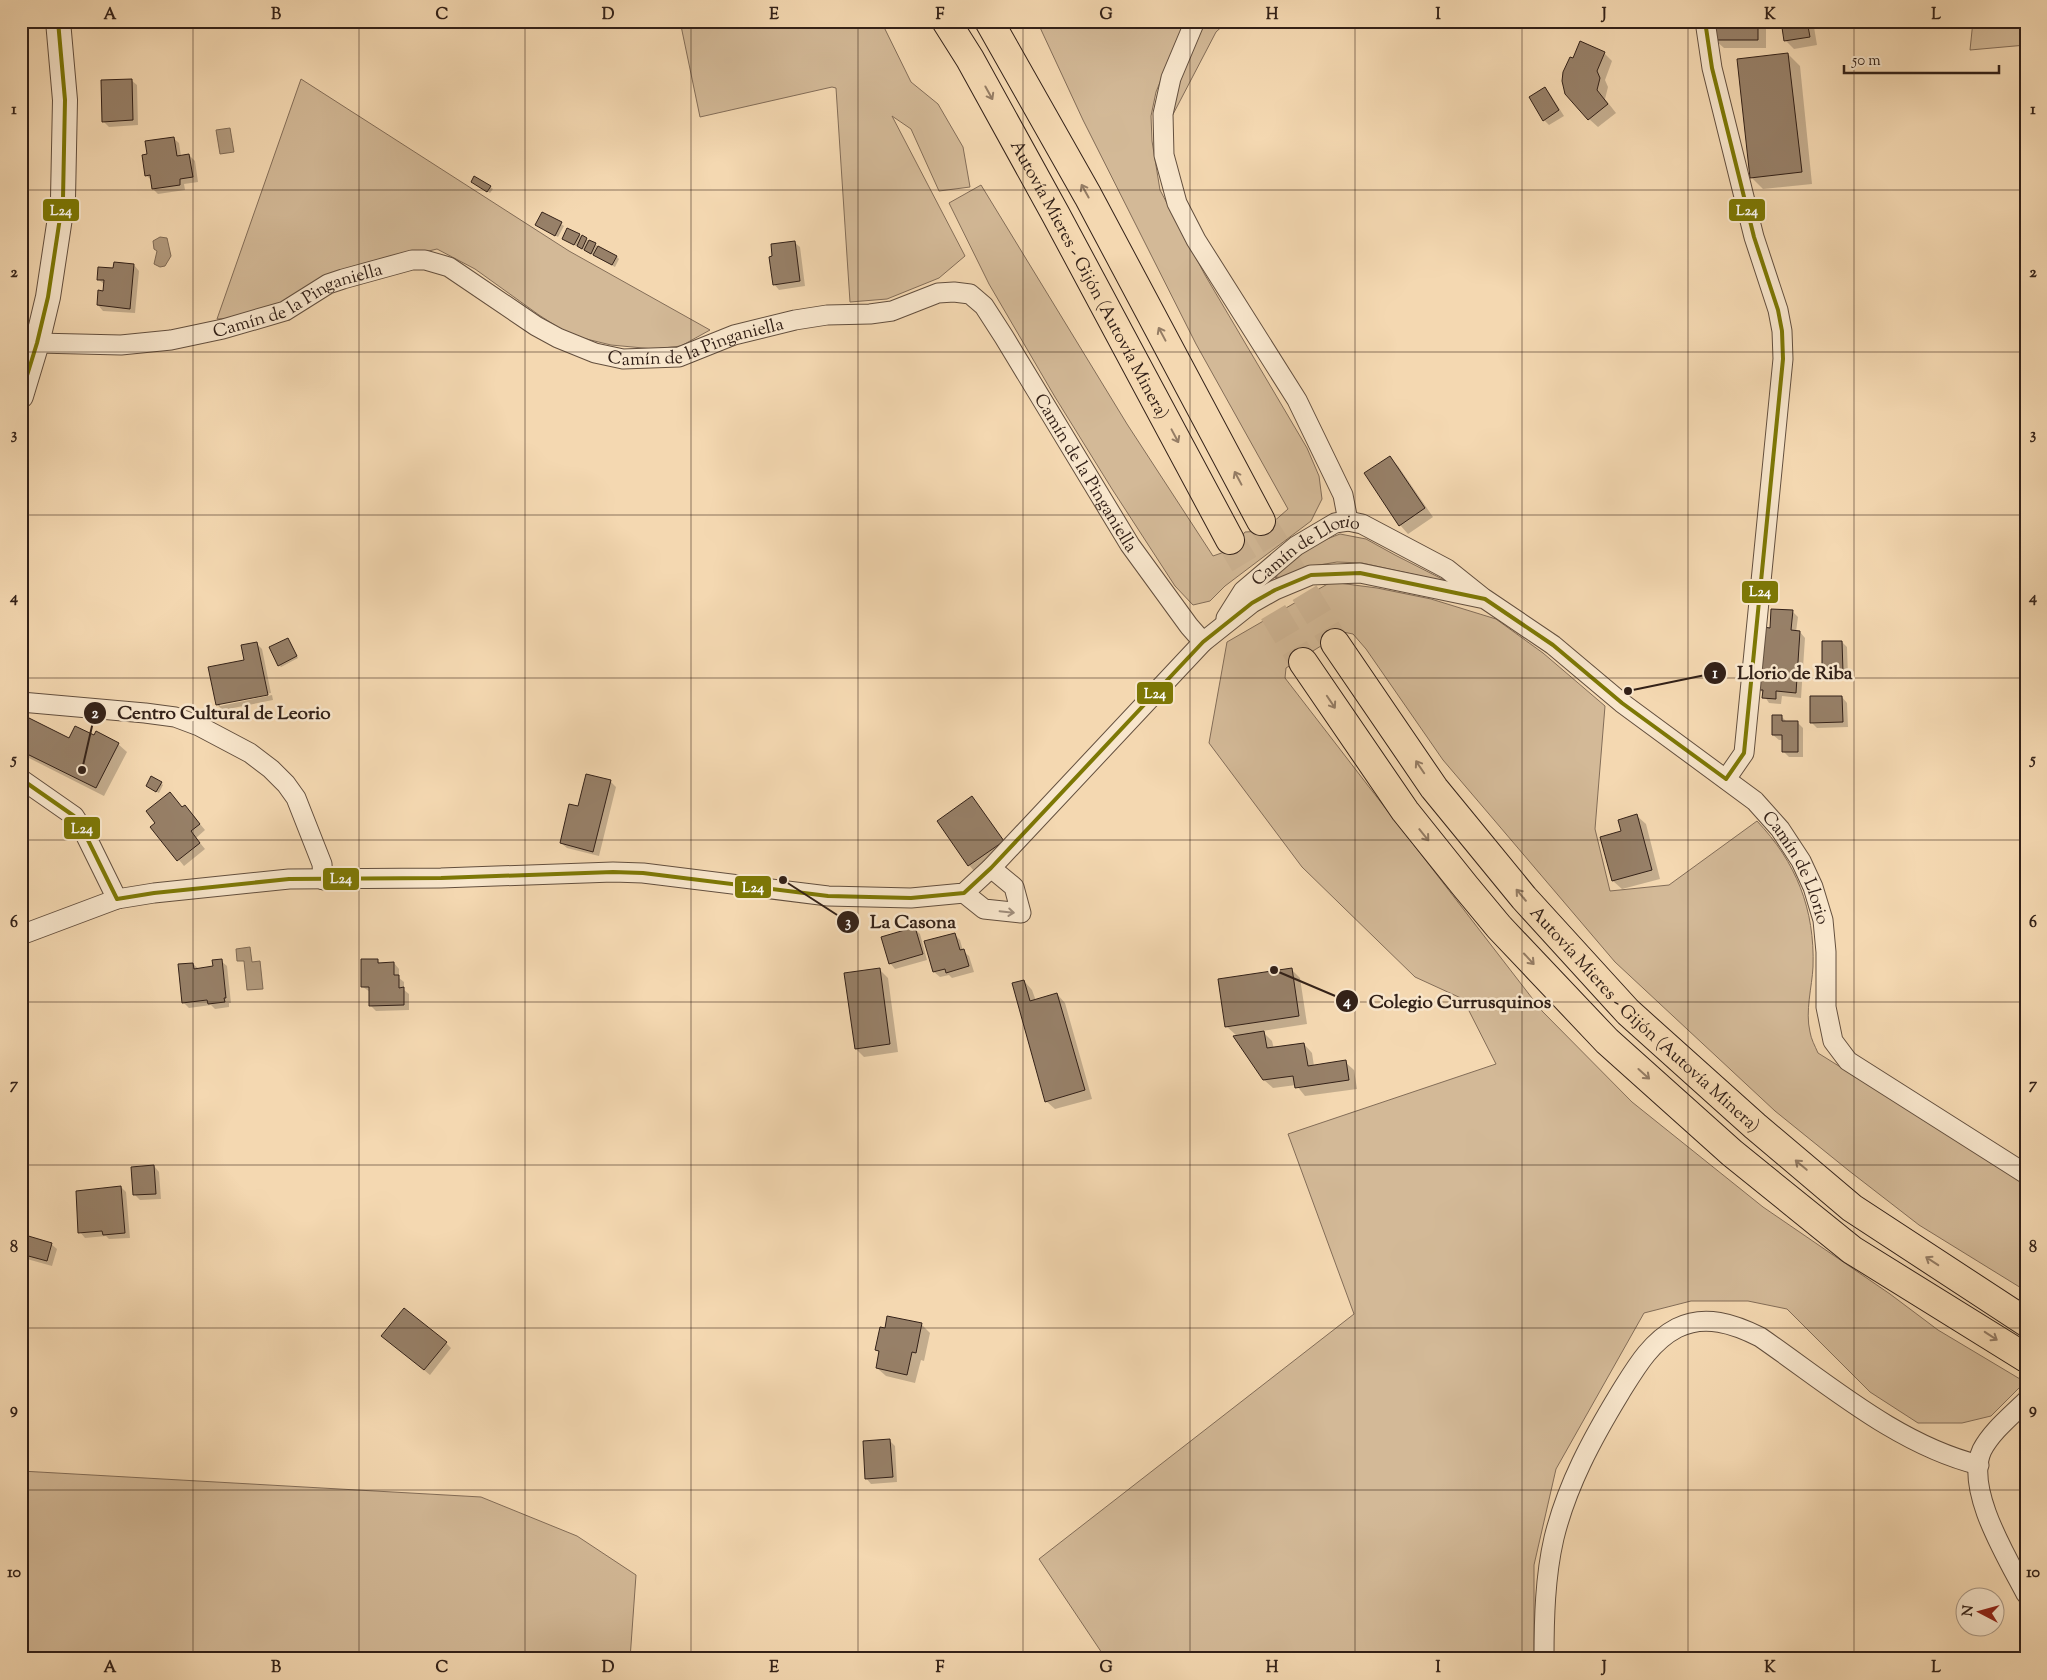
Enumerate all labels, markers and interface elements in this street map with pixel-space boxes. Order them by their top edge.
text: A [104,4,117,27]
text: B [271,4,281,27]
text: C [436,4,449,27]
text: D [602,4,615,27]
text: E [769,4,779,27]
text: F [936,4,945,27]
text: G [1099,4,1113,27]
text: H [1266,4,1279,27]
text: I [1435,4,1441,27]
text: J [1600,4,1607,27]
text: K [1764,4,1776,27]
text: L [1931,4,1941,27]
scale bar [1844,42,2000,74]
text: 50 m [1851,51,1881,72]
one-way arrow [984,86,994,101]
text: 1 [11,99,17,122]
text: 1 [2030,99,2036,122]
street label: Autovía Mieres - Gijón (Autovía Minera) [1002,136,1174,425]
one-way arrow [1080,184,1089,199]
line badge: L24 [42,198,80,222]
line badge: L24 [1728,198,1766,222]
text: L24 [50,202,72,222]
text: L24 [1736,202,1758,222]
street label: Camín de la Pinganiella [211,258,386,346]
text: 2 [10,262,18,285]
text: 2 [2029,262,2037,285]
street label: Camín de la Pinganiella [605,312,787,374]
one-way arrow [1156,328,1166,342]
street label: Camín de la Pinganiella [1026,389,1142,559]
text: 3 [11,424,18,447]
text: 3 [2030,424,2037,447]
one-way arrow [1170,428,1180,443]
one-way arrow [1233,471,1242,486]
street label: Camín de Llorio [1246,510,1363,593]
line badge: L24 [1741,580,1779,604]
text: L24 [1749,583,1771,603]
text: 4 [9,587,18,610]
text: 4 [2028,587,2037,610]
callout: Llorio de Riba [1702,656,1863,690]
text: Llorio de Riba [1737,661,1853,688]
text: 1 [1712,664,1718,685]
line badge: L24 [1136,681,1174,705]
text: L24 [1144,685,1166,705]
one-way arrow [1326,695,1336,709]
callout: Centro Cultural de Leorio [82,696,341,730]
text: Centro Cultural de Leorio [117,701,331,728]
text: 2 [91,704,99,725]
text: 5 [9,749,17,772]
text: 5 [2028,749,2036,772]
one-way arrow [1415,761,1425,775]
street label: Camín de Llorio [1755,806,1835,928]
line badge: L24 [63,816,101,840]
text: L24 [71,820,93,840]
one-way arrow [1419,828,1430,841]
line badge: L24 [322,867,360,891]
text: L24 [330,870,352,890]
line badge: L24 [734,875,772,899]
text: L24 [742,879,764,899]
one-way arrow [1515,888,1526,901]
street label: Autovía Mieres - Gijón (Autovía Minera) [1523,901,1765,1140]
callout: La Casona [835,905,966,939]
one-way arrow [999,907,1015,917]
text: La Casona [870,910,956,937]
text: 6 [10,912,18,935]
text: 6 [2029,912,2037,935]
text: 3 [845,913,851,934]
one-way arrow [1523,952,1535,965]
callout: Colegio Currusquinos [1334,984,1562,1018]
text: Colegio Currusquinos [1369,990,1552,1017]
text: 4 [1342,992,1351,1013]
one-way arrow [1637,1068,1650,1079]
text: 7 [10,1074,19,1097]
text: 7 [2029,1074,2038,1097]
one-way arrow [1795,1160,1808,1171]
text: 8 [10,1237,18,1260]
text: 8 [2029,1237,2037,1260]
one-way arrow [1926,1255,1940,1265]
one-way arrow [1983,1331,1997,1341]
text: 9 [10,1399,18,1422]
text: 9 [2029,1399,2037,1422]
text: 10 [7,1562,21,1585]
text: 10 [2026,1562,2040,1585]
north arrow [1954,1588,2004,1638]
text: N [1959,1604,1980,1617]
text: A [104,1657,117,1680]
text: B [271,1657,281,1680]
text: C [436,1657,449,1680]
text: D [602,1657,615,1680]
text: E [769,1657,779,1680]
text: F [936,1657,945,1680]
text: G [1099,1657,1113,1680]
text: H [1266,1657,1279,1680]
text: I [1435,1657,1441,1680]
text: J [1600,1657,1607,1680]
text: K [1764,1657,1776,1680]
text: L [1931,1657,1941,1680]

